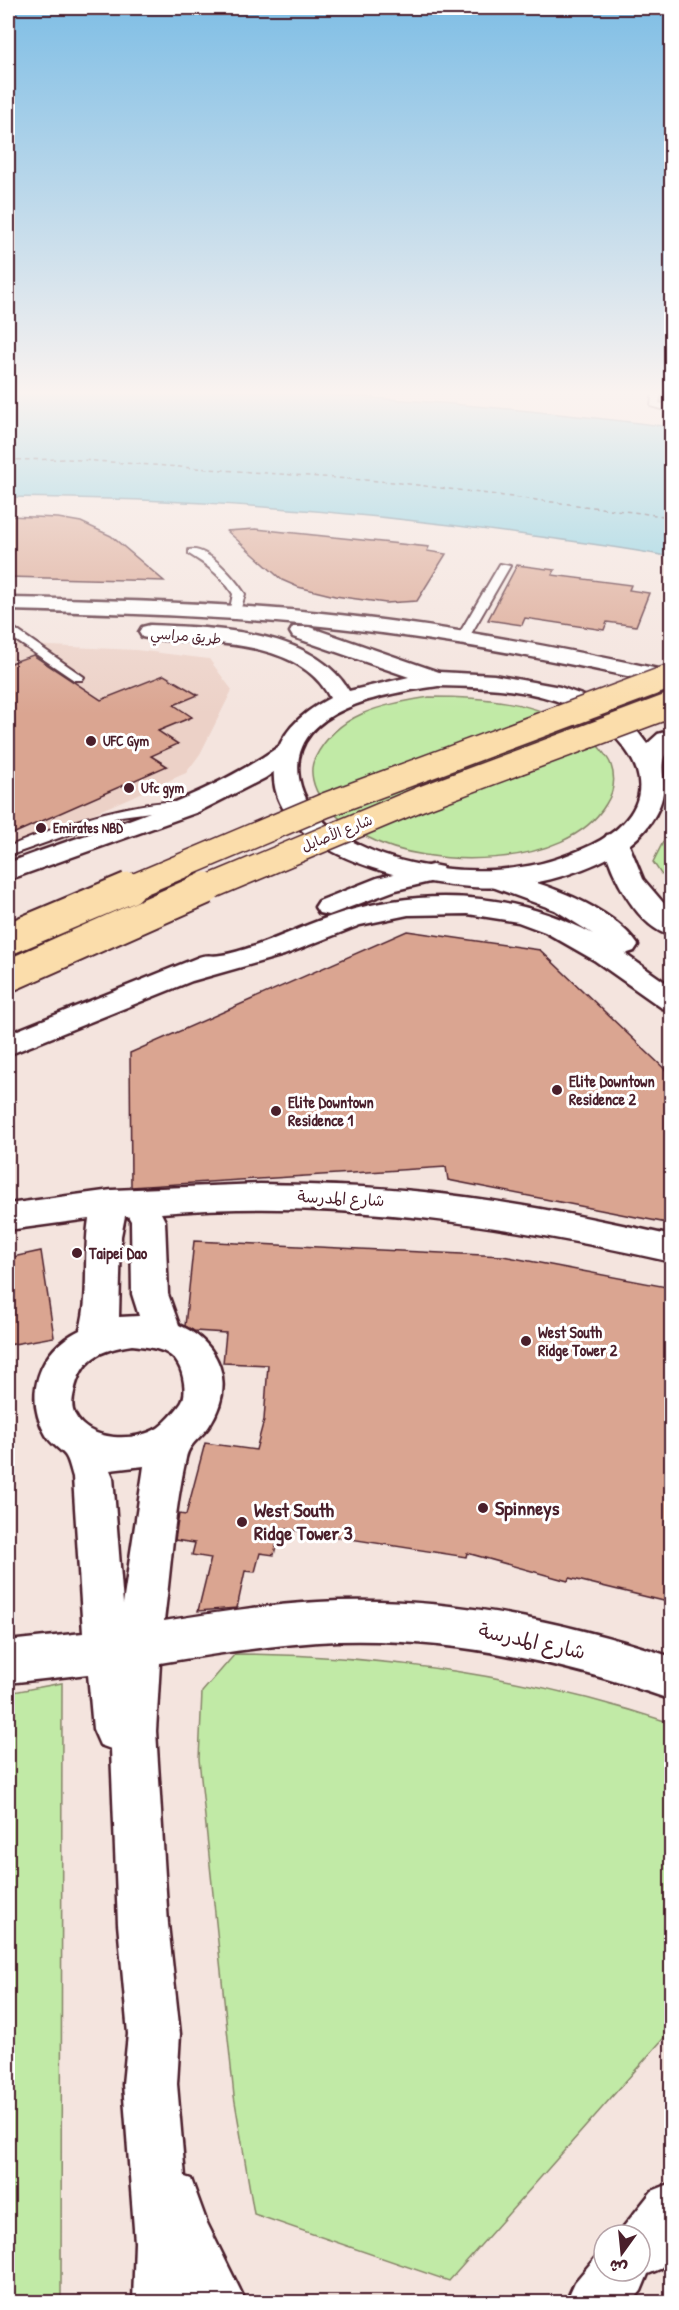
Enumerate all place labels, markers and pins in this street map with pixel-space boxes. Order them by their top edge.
place label: UFC Gym [103,731,149,752]
marker: UFC Gym [84,734,98,748]
place label: Ufc gym [141,778,185,799]
marker: Ufc gym [122,781,136,795]
place label: Emirates NBD [53,818,123,837]
marker: Emirates NBD [34,821,48,835]
place label: Elite Downtown Residence 2 [569,1070,655,1110]
marker: Elite Downtown Residence 2 [550,1083,564,1097]
place label: Elite Downtown Residence 1 [288,1091,374,1131]
marker: Elite Downtown Residence 1 [269,1104,283,1118]
place label: Taipei Dao [88,1242,148,1265]
marker: Taipei Dao [70,1246,84,1260]
place label: West South Ridge Tower 2 [538,1321,618,1362]
marker: West South Ridge Tower 2 [519,1334,533,1348]
place label: Spinneys [495,1494,560,1522]
place label: West South Ridge Tower 3 [254,1496,353,1547]
marker: Spinneys [476,1501,490,1515]
marker: West South Ridge Tower 3 [235,1515,249,1529]

